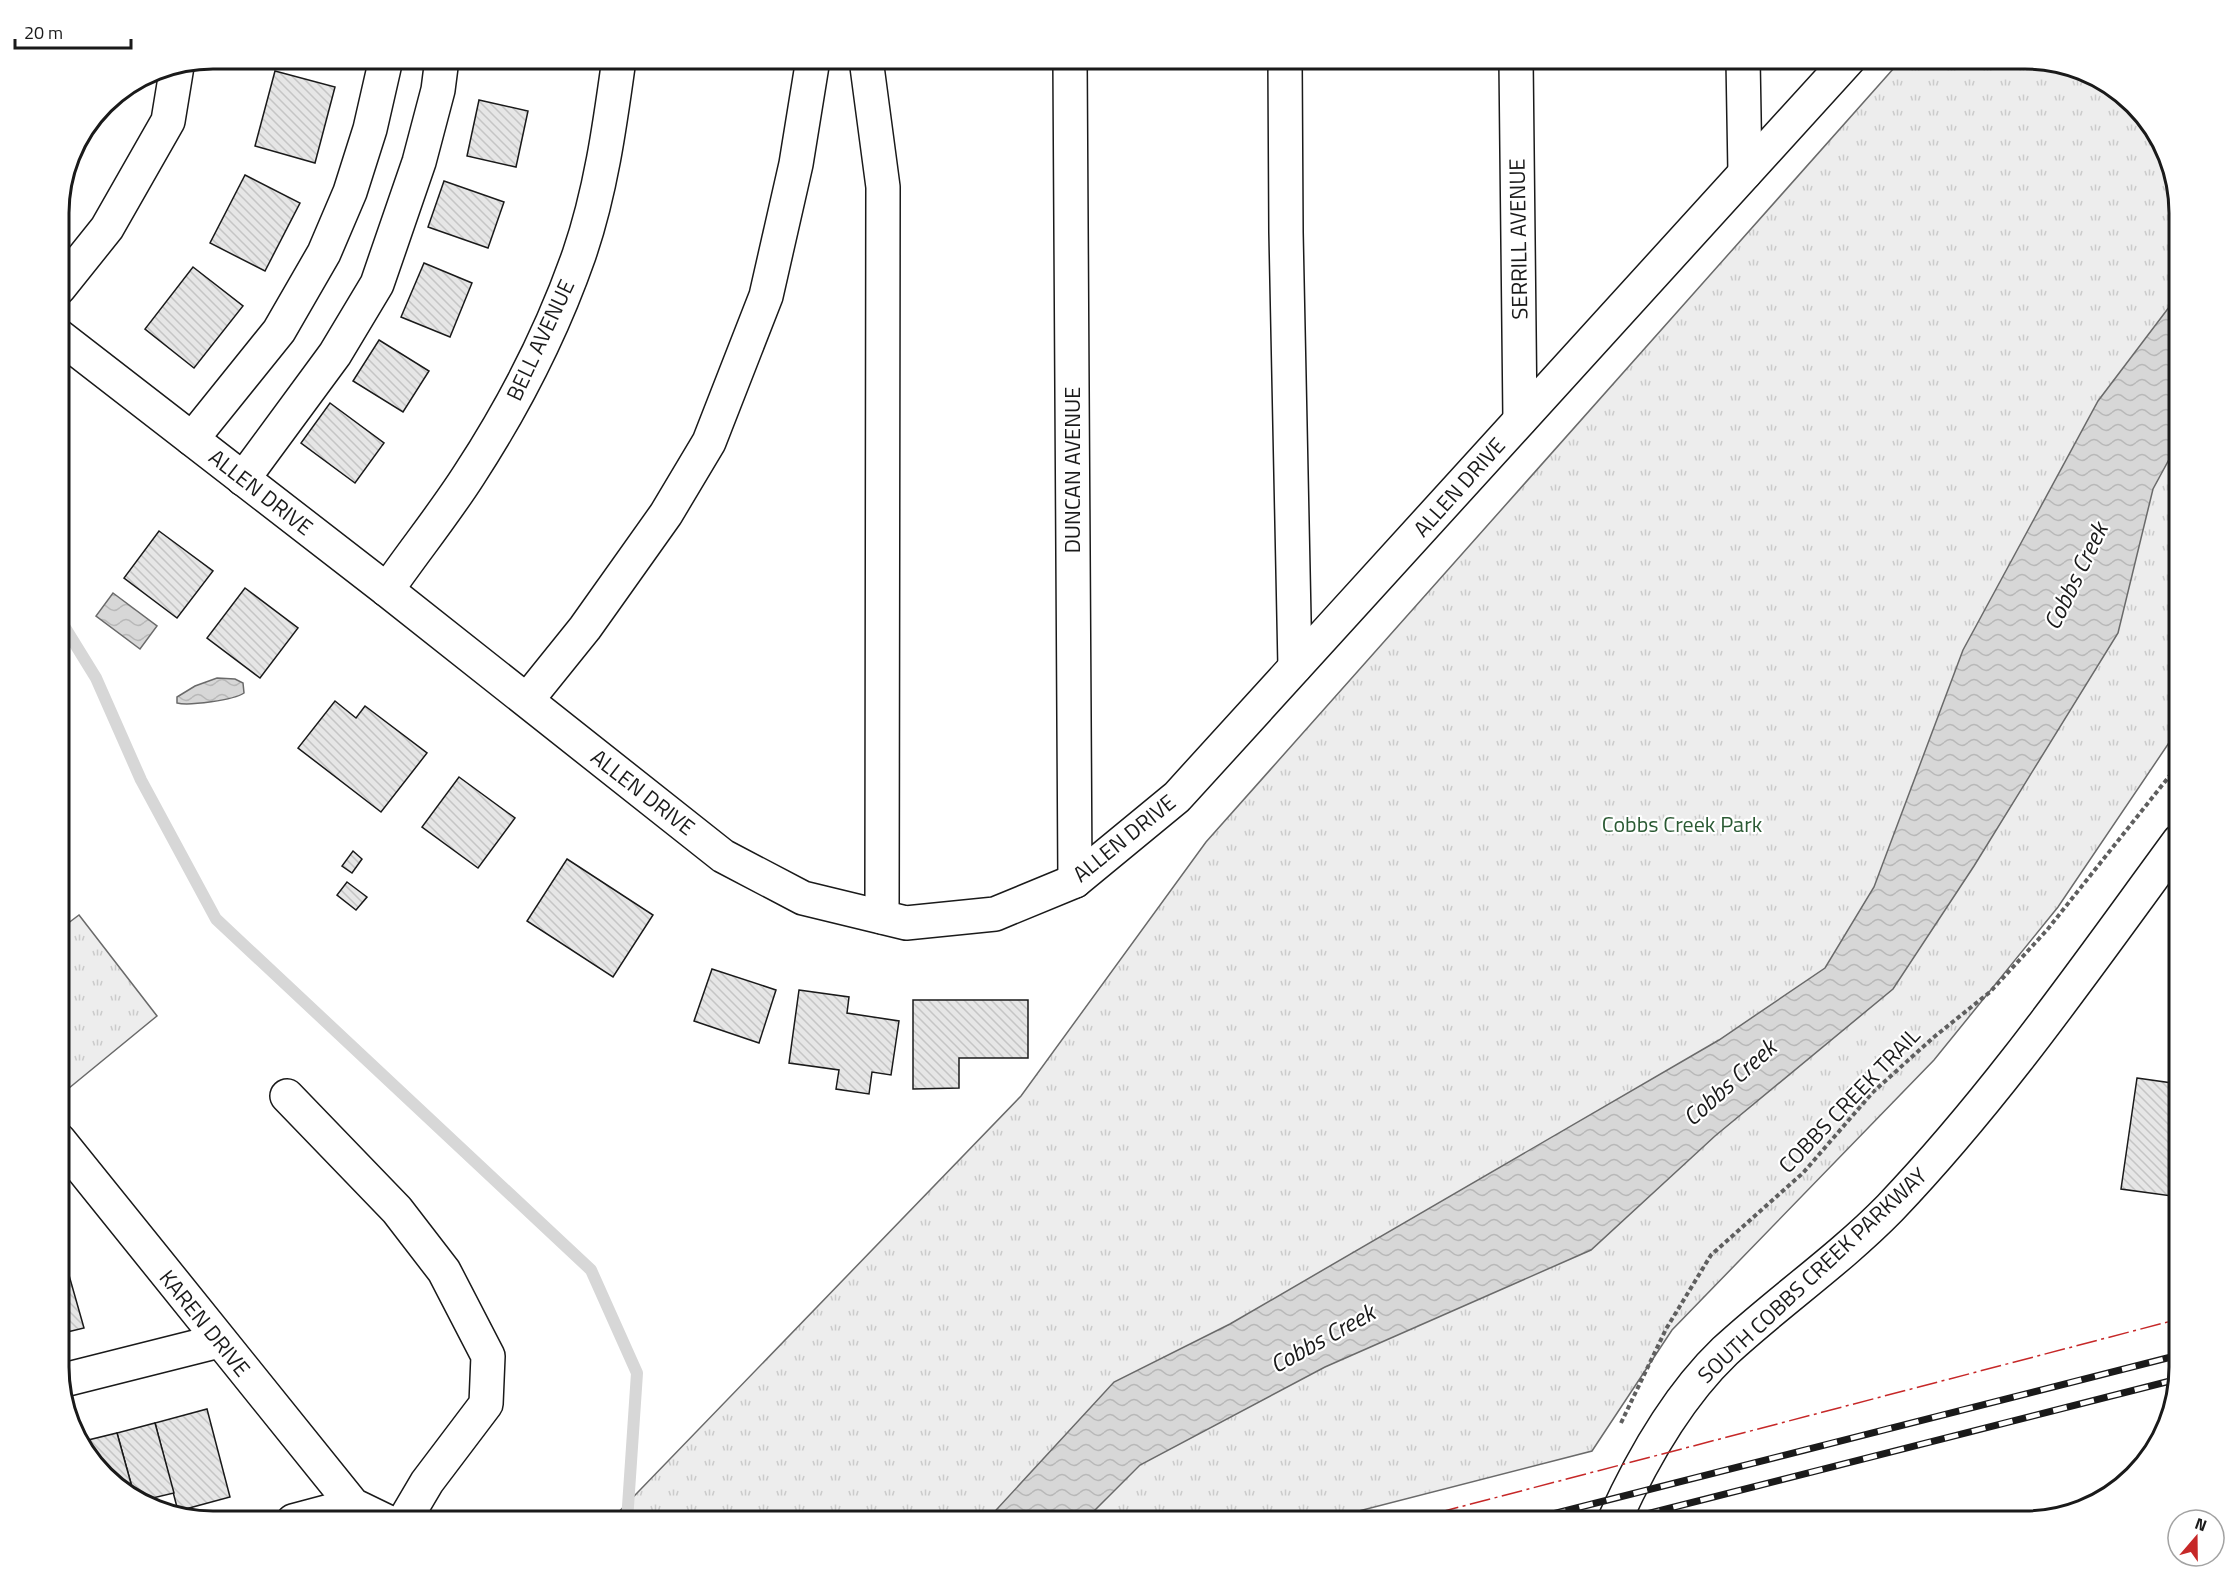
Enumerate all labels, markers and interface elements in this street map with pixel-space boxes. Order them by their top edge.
scale bar [15,12,130,50]
text: 20 m [24,19,63,46]
street label: SERRILL AVENUE [1500,158,1536,320]
street label: BELL AVENUE [497,274,583,406]
street label: DUNCAN AVENUE [1055,387,1089,553]
street label: ALLEN DRIVE [1405,429,1513,545]
street label: ALLEN DRIVE [202,440,320,544]
water label: Cobbs Creek [2034,513,2118,636]
street label: ALLEN DRIVE [584,740,702,844]
street label: ALLEN DRIVE [1065,786,1183,890]
park label: Cobbs Creek Park [1602,807,1763,841]
street label: COBBS CREEK TRAIL [1770,1019,1928,1181]
water label: Cobbs Creek [1674,1028,1786,1134]
street label: SOUTH COBBS CREEK PARKWAY [1689,1159,1935,1391]
street label: KAREN DRIVE [151,1262,259,1384]
water label: Cobbs Creek [1263,1293,1384,1382]
north arrow [2166,1508,2226,1568]
text: N [2192,1511,2210,1537]

